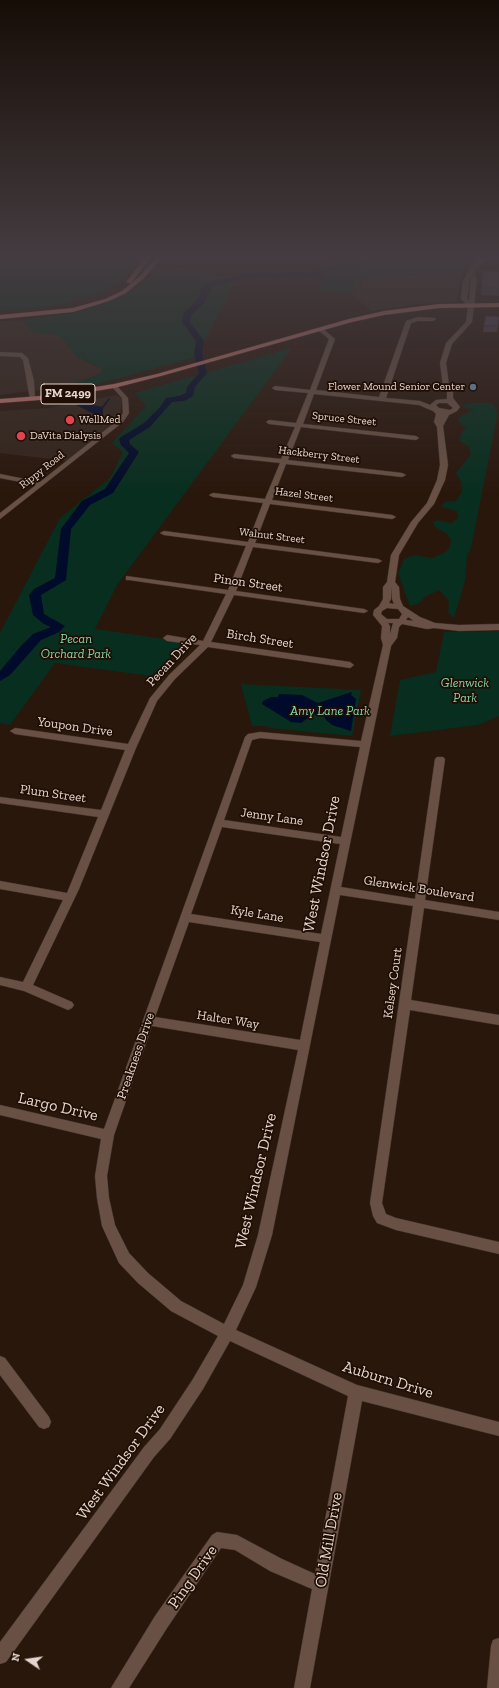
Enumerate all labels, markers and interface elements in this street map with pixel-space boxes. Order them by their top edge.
place label: Flower Mound Senior Center [328,380,465,394]
marker: Flower Mound Senior Center [468,382,478,392]
road number: FM 2499 [41,384,95,404]
street label: Spruce Street [311,409,377,429]
place label: WellMed [79,413,120,427]
marker: WellMed [64,414,76,426]
place label: DaVita Dialysis [30,429,101,443]
marker: DaVita Dialysis [15,430,27,442]
street label: Hackberry Street [278,443,360,467]
street label: Rippy Road [17,448,67,492]
street label: Hazel Street [274,485,334,505]
street label: Walnut Street [238,525,306,547]
street label: Pinon Street [212,570,284,596]
street label: Birch Street [225,626,295,652]
street label: Pecan Drive [144,630,200,690]
park label: Pecan Orchard Park [41,631,111,662]
park label: Glenwick Park [441,675,489,706]
park label: Amy Lane Park [290,703,370,719]
street label: Youpon Drive [36,714,114,740]
street label: Plum Street [19,782,87,806]
street label: West Windsor Drive [299,794,345,934]
street label: Jenny Lane [240,805,304,829]
street label: Glenwick Boulevard [363,873,475,905]
street label: Kyle Lane [229,902,285,926]
street label: Kelsey Court [380,947,406,1019]
street label: Halter Way [196,1007,260,1033]
street label: Preakness Drive [114,1011,158,1101]
street label: Largo Drive [16,1088,100,1126]
street label: West Windsor Drive [231,1111,281,1251]
street label: Auburn Drive [340,1357,436,1403]
street label: West Windsor Drive [72,1400,170,1524]
street label: Old Mill Drive [311,1491,347,1589]
street label: Ping Drive [164,1542,222,1612]
north arrow [8,1640,48,1680]
text: N [9,1652,23,1663]

